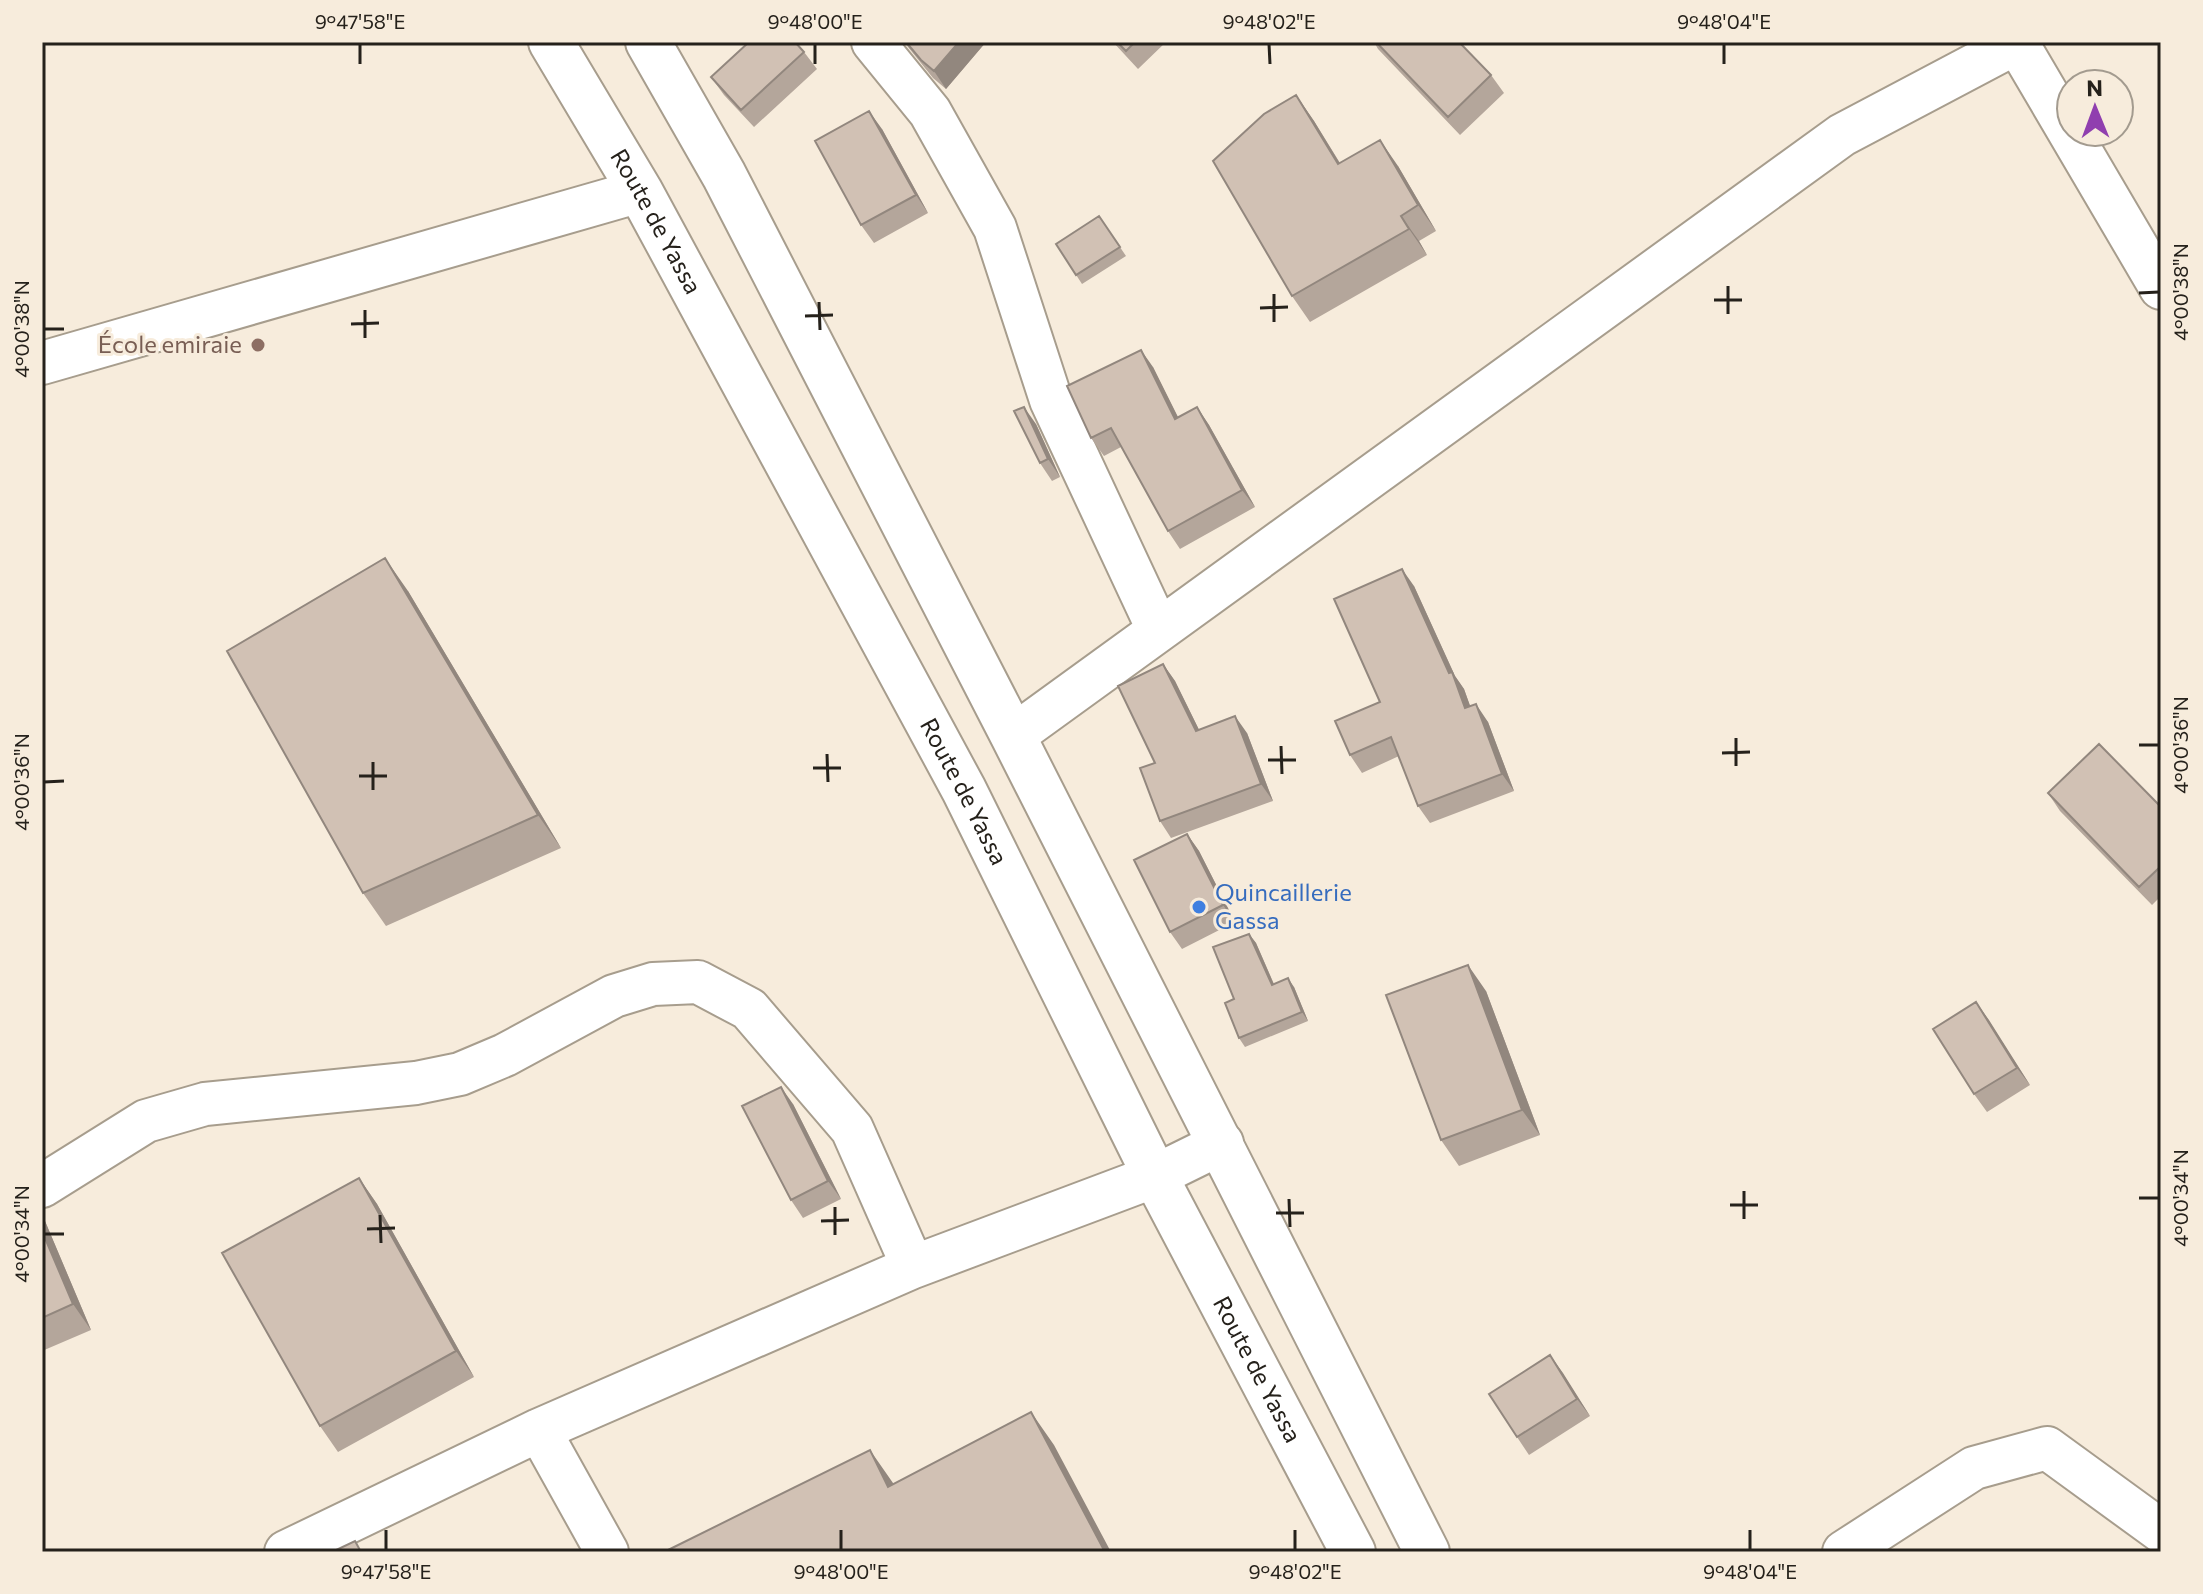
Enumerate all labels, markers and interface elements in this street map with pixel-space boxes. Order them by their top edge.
text: 9°47'58"E [315,9,405,33]
text: 9°48'00"E [767,9,863,33]
text: 9°48'02"E [1222,9,1316,33]
text: 9°48'04"E [1677,9,1771,33]
north arrow [2055,68,2135,148]
text: N [2086,74,2103,101]
street label: Route de Yassa [605,143,709,298]
text: 4°00'38"N [2168,243,2192,341]
text: 4°00'38"N [9,280,33,378]
place label: École emiraie [98,329,242,358]
marker: École emiraie [249,336,267,354]
text: 4°00'36"N [2168,696,2192,794]
street label: Route de Yassa [915,713,1015,869]
text: 4°00'36"N [9,733,33,831]
place label: Quincaillerie Gassa [1215,877,1352,934]
marker: Quincaillerie Gassa [1190,898,1208,916]
text: 4°00'34"N [2168,1149,2192,1247]
text: 4°00'34"N [9,1185,33,1283]
street label: Route de Yassa [1208,1291,1309,1447]
text: 9°47'58"E [341,1559,431,1583]
text: 9°48'00"E [793,1559,889,1583]
text: 9°48'02"E [1248,1559,1342,1583]
text: 9°48'04"E [1703,1559,1797,1583]

